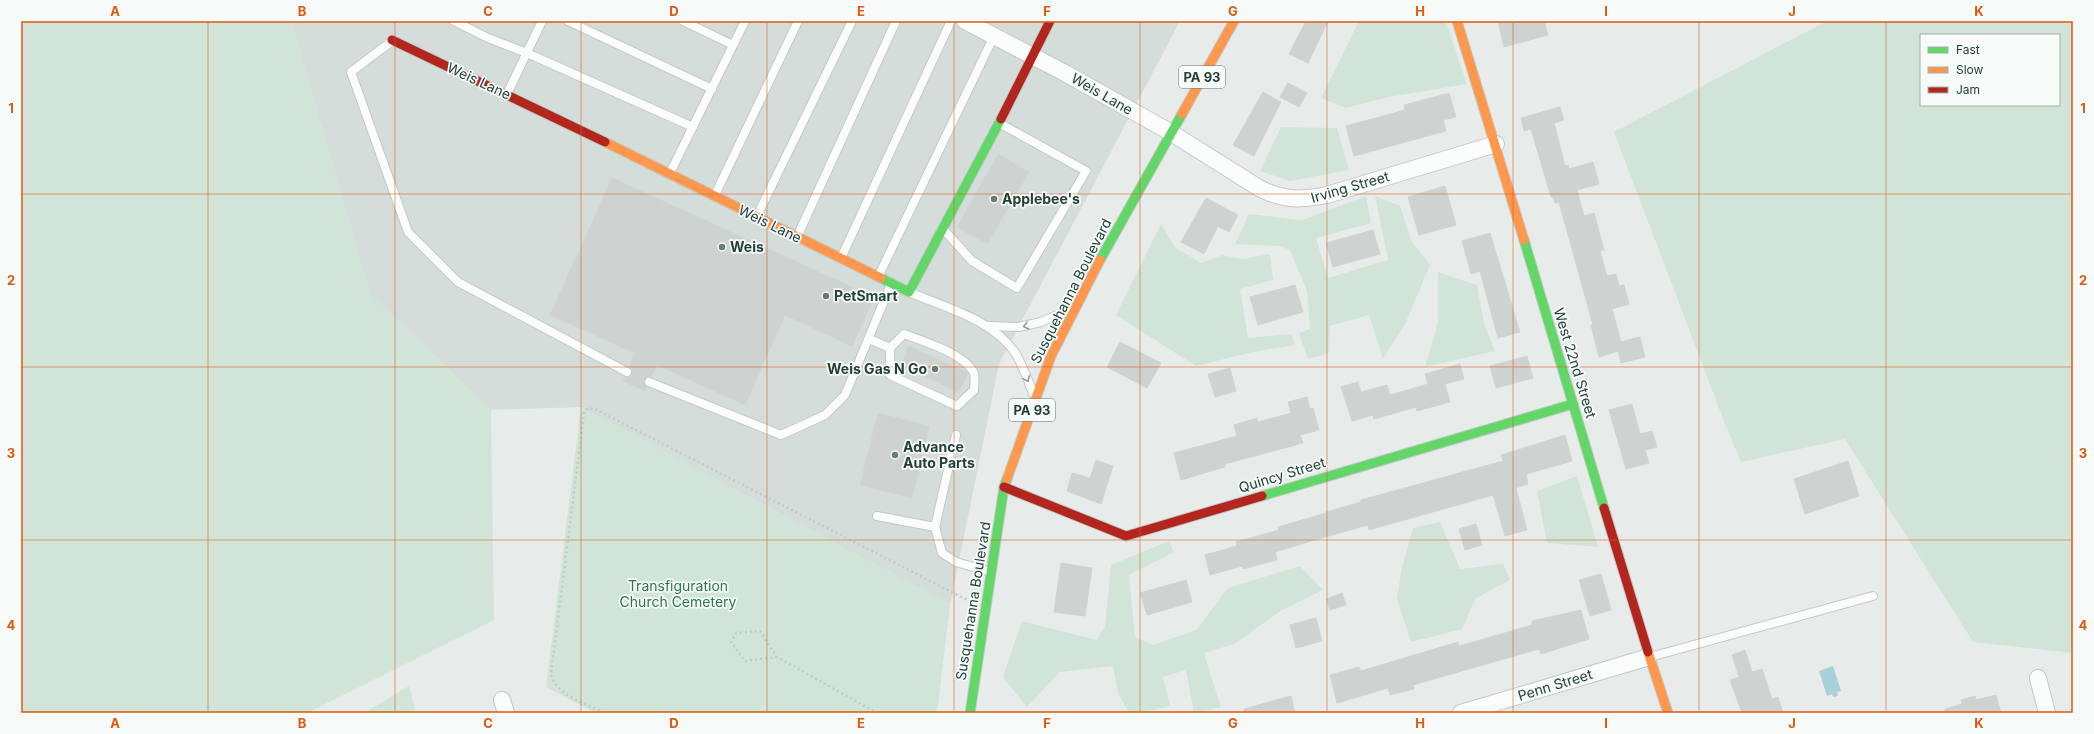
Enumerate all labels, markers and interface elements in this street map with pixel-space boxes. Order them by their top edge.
text: A [110,3,120,19]
text: B [298,3,307,19]
text: C [483,3,493,19]
text: D [669,3,679,19]
text: E [857,3,865,19]
text: F [1043,3,1051,19]
text: G [1228,3,1238,19]
text: H [1415,3,1425,19]
text: I [1604,3,1608,19]
text: J [1788,3,1796,19]
text: K [1974,3,1984,19]
legend [1920,34,2060,106]
text: Fast [1956,42,1980,57]
street label: Weis Lane [445,58,514,103]
text: Slow [1956,62,1984,77]
road number: PA 93 [1179,66,1225,88]
street label: Weis Lane [1068,69,1136,118]
text: Jam [1956,82,1980,97]
text: 1 [8,100,14,116]
text: 1 [2080,100,2086,116]
street label: Irving Street [1309,167,1391,206]
place label: Applebee's [1002,190,1080,207]
marker: Applebee's [989,194,999,204]
street label: Weis Lane [736,202,804,246]
street label: Susquehanna Boulevard [1027,215,1115,366]
place label: Weis [730,239,764,255]
marker: Weis [717,242,727,252]
text: 2 [7,272,15,288]
text: 2 [2079,272,2087,288]
place label: PetSmart [834,287,898,304]
marker: PetSmart [821,291,831,301]
street label: West 22nd Street [1551,306,1600,420]
one-way arrow [1023,321,1029,329]
place label: Weis Gas N Go [827,360,927,377]
marker: Weis Gas N Go [930,364,940,374]
one-way arrow [1022,375,1030,383]
road number: PA 93 [1009,399,1055,421]
place label: Advance Auto Parts [903,438,975,471]
text: 3 [7,445,15,461]
text: 3 [2079,445,2087,461]
marker: Advance Auto Parts [890,450,900,460]
street label: Quincy Street [1236,453,1328,496]
street label: Susquehanna Boulevard [952,520,993,682]
park label: Transfiguration Church Cemetery [620,577,737,610]
text: 4 [7,617,16,633]
text: 4 [2079,617,2088,633]
street label: Penn Street [1516,665,1595,704]
text: A [110,715,120,731]
text: B [298,715,307,731]
text: C [483,715,493,731]
text: D [669,715,679,731]
text: E [857,715,865,731]
text: F [1043,715,1051,731]
text: G [1228,715,1238,731]
text: H [1415,715,1425,731]
text: I [1604,715,1608,731]
text: J [1788,715,1796,731]
text: K [1974,715,1984,731]

